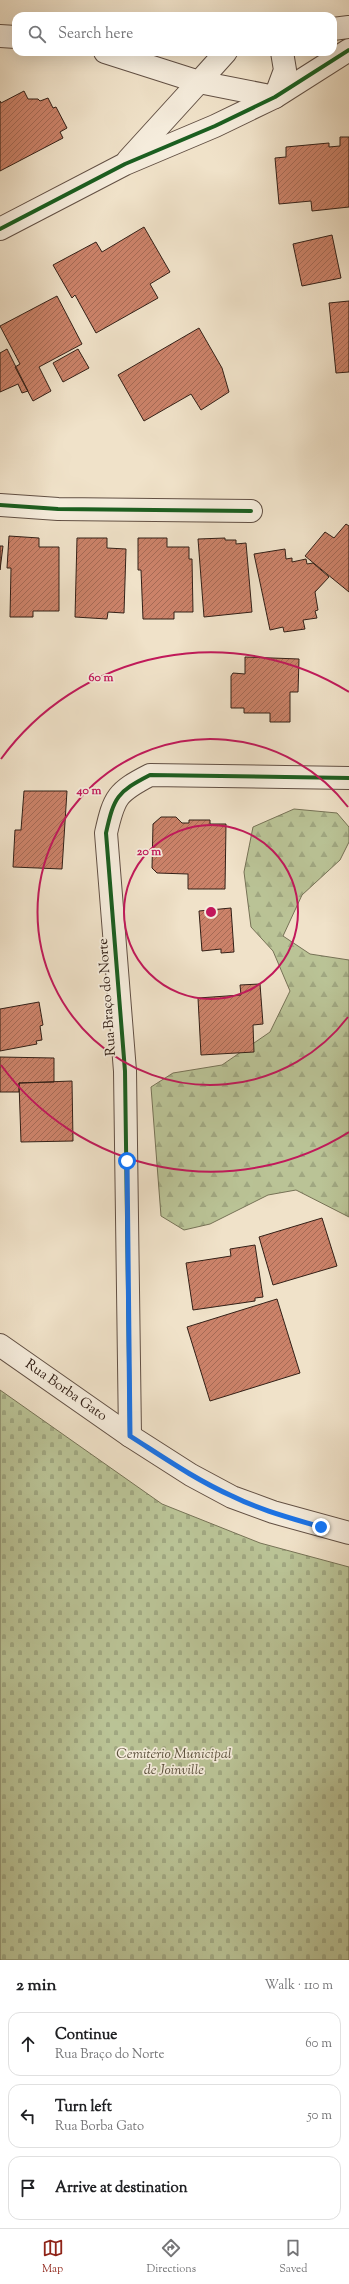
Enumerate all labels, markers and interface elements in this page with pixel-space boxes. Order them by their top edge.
search box [12,12,337,56]
icon: search [26,23,48,45]
text: Search here [58,24,133,45]
text: 60 m [89,669,113,687]
text: 40 m [76,782,101,800]
text: 20 m [137,843,161,861]
centre of rings [204,905,218,919]
street label: Rua Braço do Norte [94,937,122,1057]
route start [118,1152,136,1170]
street label: Rua Borba Gato [20,1355,111,1427]
route end [312,1518,330,1536]
park label: Cemitério Municipal de Joinville [116,1745,232,1781]
text: 2 min [16,1974,57,1998]
text: Walk · 110 m [265,1977,333,1995]
text: Continue [55,2025,117,2046]
icon: ahead [17,2033,39,2055]
text: 60 m [305,2035,332,2053]
text: Rua Braço do Norte [55,2046,165,2064]
text: Turn left [55,2097,112,2118]
icon: left [17,2105,39,2127]
text: 50 m [307,2107,332,2125]
text: Rua Borba Gato [55,2118,144,2136]
icon: arrive [17,2177,39,2199]
text: Arrive at destination [55,2178,188,2199]
tab: Map [42,2237,64,2277]
tab: Directions [147,2237,196,2277]
tab: Saved [279,2237,307,2277]

